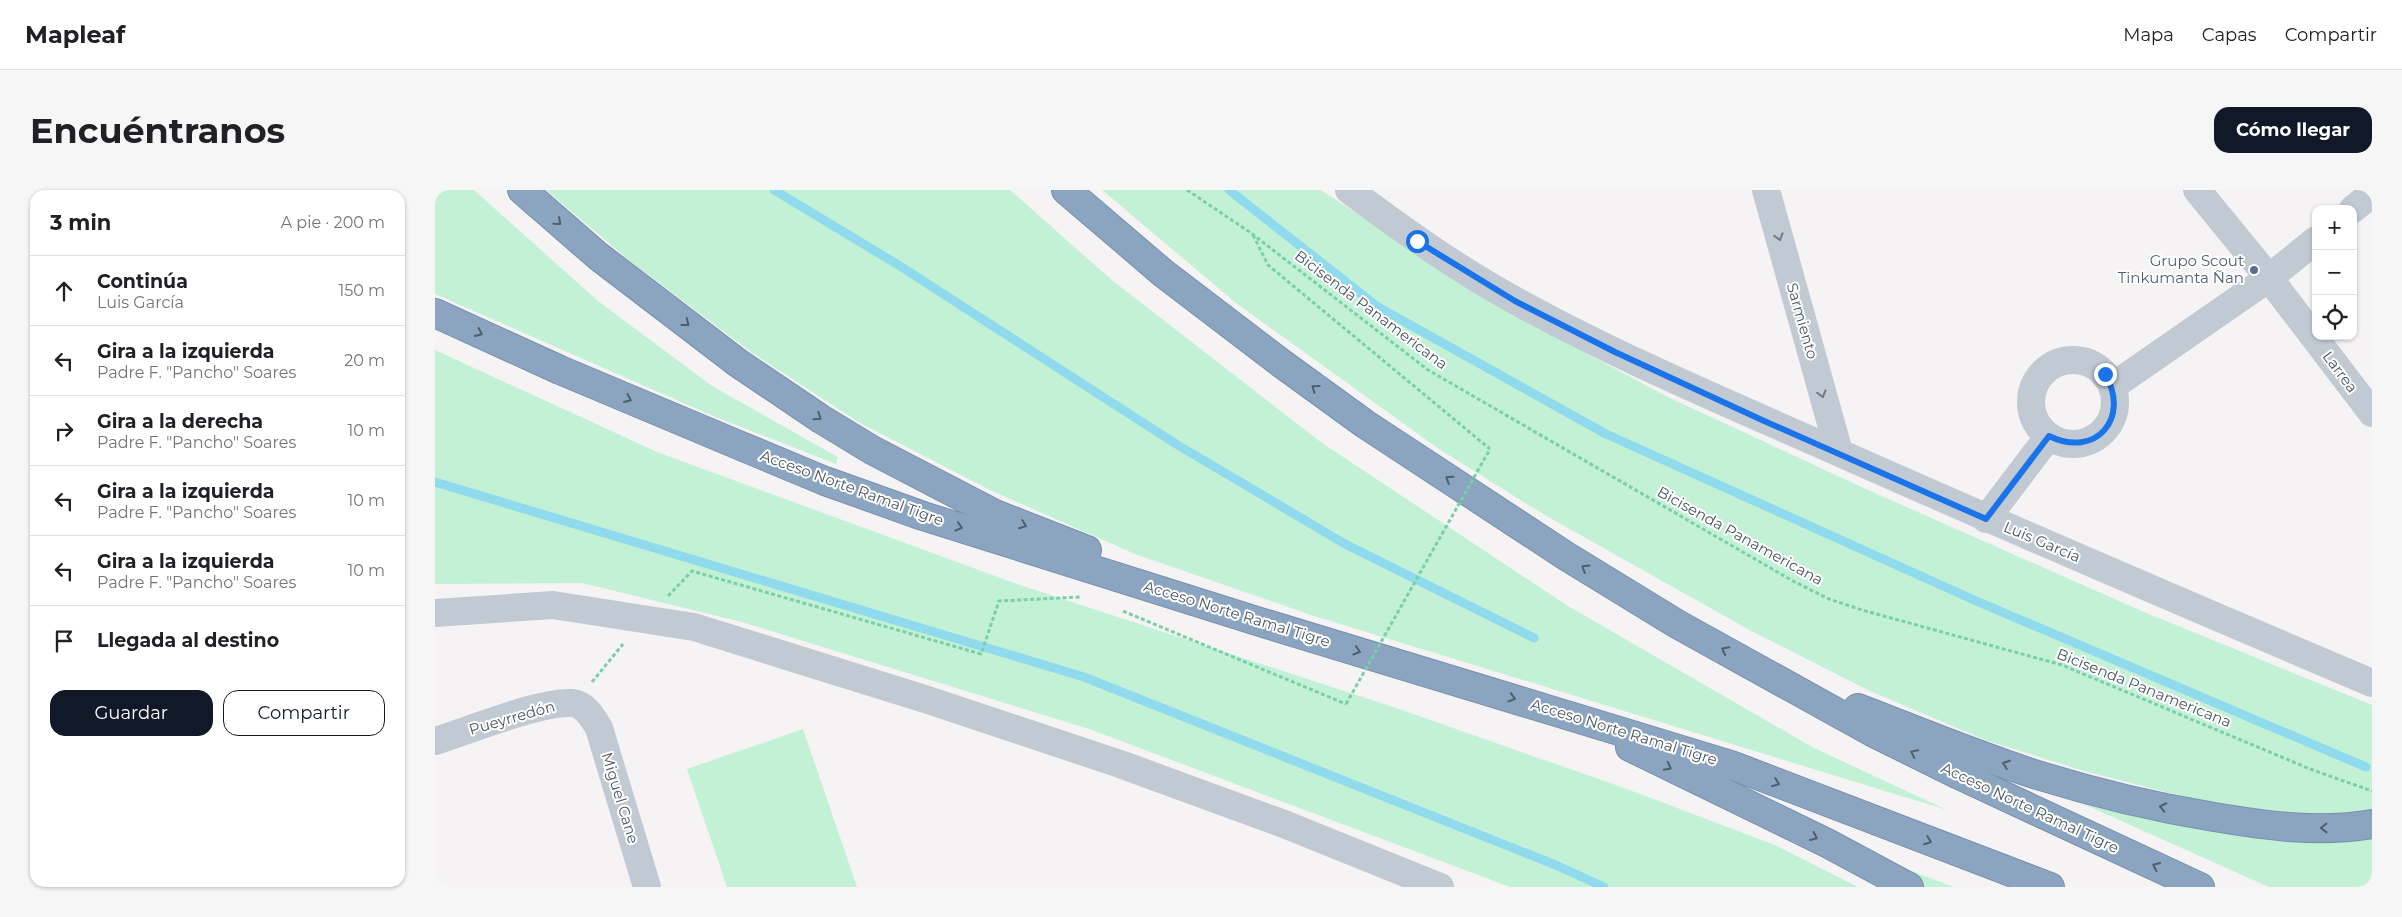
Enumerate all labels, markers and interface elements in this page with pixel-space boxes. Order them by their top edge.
text: Mapleaf [25,20,125,49]
text: Mapa [2123,24,2174,46]
text: Capas [2202,24,2257,46]
text: Compartir [2285,24,2377,46]
button: Cómo llegar [2214,107,2372,153]
text: Encuéntranos [30,109,285,152]
map controls [2312,205,2357,340]
button: + [2312,205,2357,250]
text: 3 min [50,210,111,235]
text: A pie · 200 m [281,213,385,232]
one-way arrow [553,216,562,225]
route start [1406,230,1429,253]
one-way arrow [1773,233,1784,241]
street label: Bicisenda Panamericana [1291,246,1452,373]
button: − [2312,250,2357,295]
place label: Grupo Scout Tinkumanta Ñan [2118,251,2244,287]
marker: Grupo Scout Tinkumanta Ñan [2248,264,2260,276]
text: Continúa [97,270,188,293]
icon: ahead [50,277,78,305]
text: 150 m [338,281,385,300]
street label: Sarmiento [1783,281,1822,361]
text: Luis García [97,293,184,312]
button: locate [2312,295,2357,340]
one-way arrow [680,317,690,326]
one-way arrow [474,327,483,337]
text: Gira a la izquierda [97,340,275,363]
icon: left [50,347,78,375]
street label: Larrea [2319,347,2362,396]
text: 20 m [344,351,385,370]
text: Padre F. "Pancho" Soares [97,363,296,382]
route end [2094,363,2117,386]
one-way arrow [1311,384,1320,394]
one-way arrow [1817,389,1827,397]
one-way arrow [623,392,632,403]
text: Gira a la derecha [97,410,263,433]
one-way arrow [813,411,822,420]
icon: right [50,417,78,445]
text: 10 m [347,421,385,440]
text: Padre F. "Pancho" Soares [97,433,296,452]
street label: Acceso Norte Ramal Tigre [758,445,946,530]
one-way arrow [1445,476,1454,485]
text: Gira a la izquierda [97,480,275,503]
street label: Bicisenda Panamericana [1654,482,1827,589]
icon: left [50,487,78,515]
text: 10 m [347,491,385,510]
text: Padre F. "Pancho" Soares [97,503,296,522]
street label: Luis García [2001,517,2083,566]
one-way arrow [1019,519,1027,529]
one-way arrow [954,522,962,532]
text: Gira a la izquierda [97,550,275,573]
icon: left [50,557,78,585]
text: 10 m [347,561,385,580]
one-way arrow [1581,564,1590,574]
text: Padre F. "Pancho" Soares [97,573,296,592]
street label: Acceso Norte Ramal Tigre [1142,576,1333,651]
icon: arrive [50,627,78,655]
text: Llegada al destino [97,629,279,652]
street label: Bicisenda Panamericana [2054,644,2234,731]
one-way arrow [1352,646,1360,656]
one-way arrow [1721,647,1730,657]
button: Guardar [50,690,213,736]
button: Compartir [223,690,385,736]
one-way arrow [1508,692,1516,702]
street label: Acceso Norte Ramal Tigre [1529,694,1720,769]
street label: Pueyrredón [467,696,557,739]
one-way arrow [1910,749,1919,759]
street label: Miguel Cane [598,750,643,846]
street label: Acceso Norte Ramal Tigre [1938,758,2122,857]
one-way arrow [1662,760,1671,770]
one-way arrow [2003,760,2011,770]
one-way arrow [1771,777,1780,787]
one-way arrow [2158,803,2167,813]
one-way arrow [2319,823,2327,834]
one-way arrow [1809,830,1818,841]
one-way arrow [1923,835,1932,845]
one-way arrow [2152,862,2161,873]

